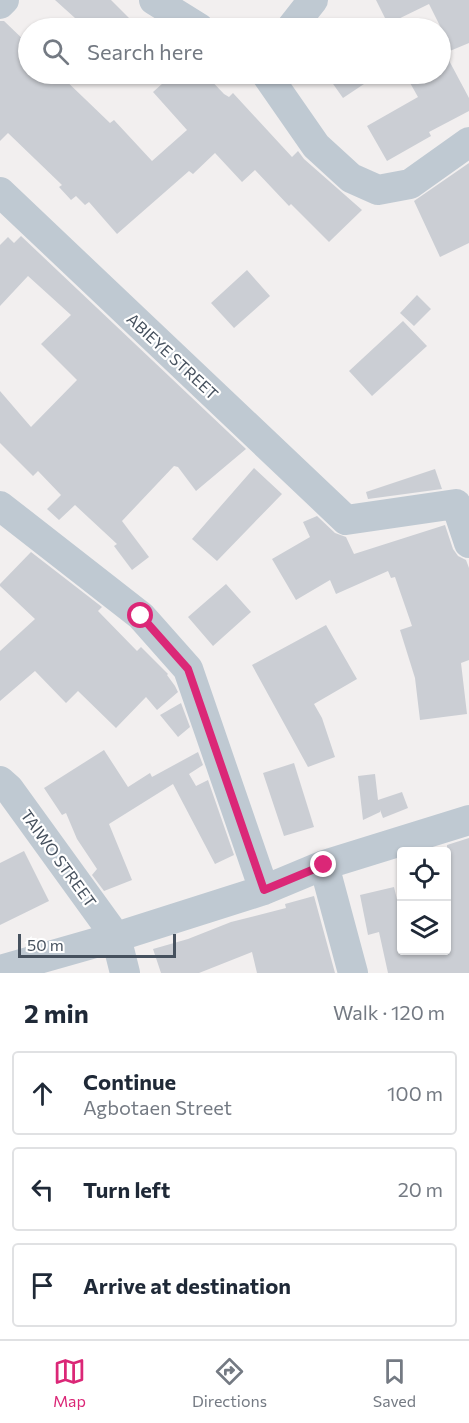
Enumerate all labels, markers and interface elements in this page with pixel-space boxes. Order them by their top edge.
search box [18,18,451,84]
icon: search [39,35,72,68]
text: Search here [87,38,203,65]
street label: ABIEYE STREET [123,309,223,403]
route start [127,602,153,628]
street label: TAIWO STREET [17,806,101,910]
map controls [397,847,451,955]
button: locate [397,847,451,901]
route end [310,851,336,877]
button: layers [397,901,451,955]
scale bar [18,931,176,958]
text: 50 m [27,935,64,954]
text: 2 min [24,997,89,1028]
text: Walk · 120 m [333,1000,445,1024]
text: Continue [83,1068,176,1095]
icon: ahead [26,1077,59,1110]
text: 100 m [387,1081,443,1105]
text: Agbotaen Street [83,1095,232,1119]
icon: left [26,1173,59,1206]
text: Turn left [83,1176,170,1203]
text: 20 m [398,1177,443,1201]
icon: arrive [26,1269,59,1302]
text: Arrive at destination [83,1272,291,1299]
tab: Map [53,1355,86,1410]
tab: Directions [192,1355,267,1410]
tab: Saved [373,1355,416,1410]

